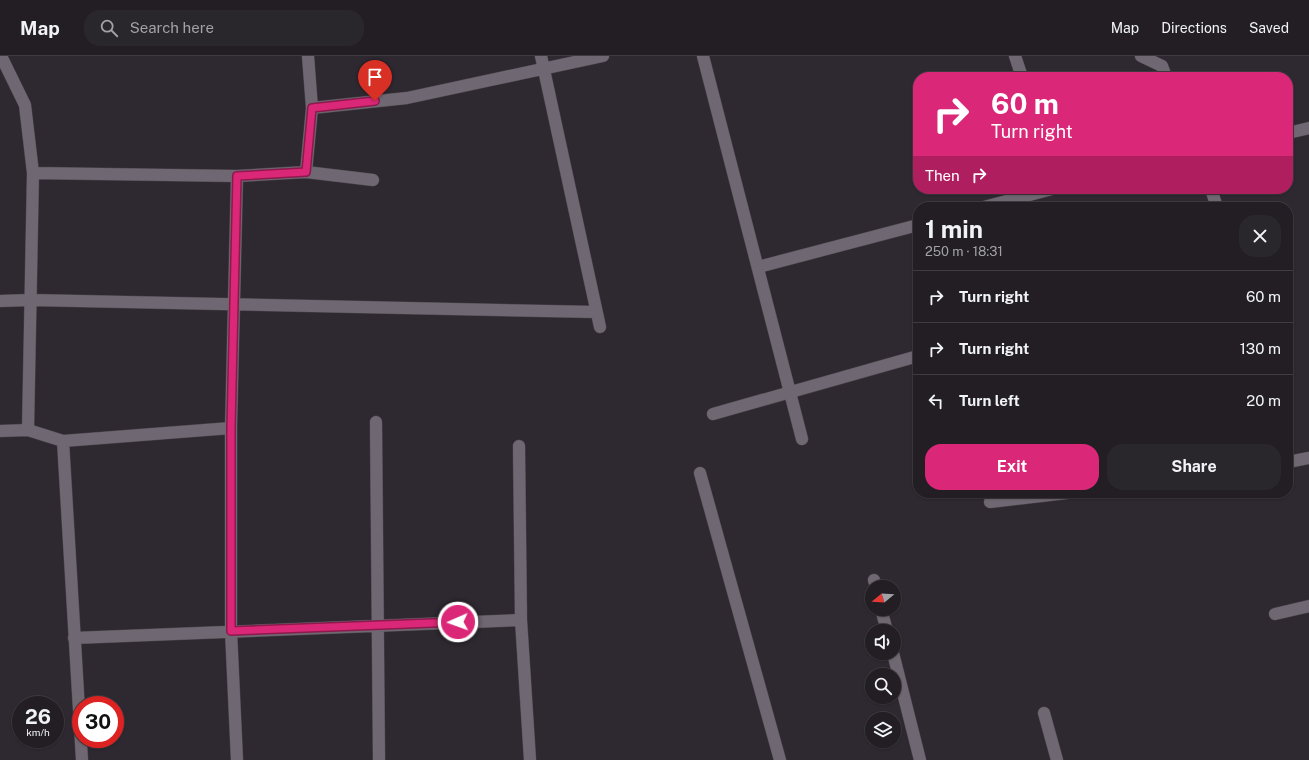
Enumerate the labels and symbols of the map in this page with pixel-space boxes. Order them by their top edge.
pin [358,60,392,101]
north arrow [865,580,901,616]
position arrow [437,601,479,643]
speed limit sign: 30 [72,696,124,748]

